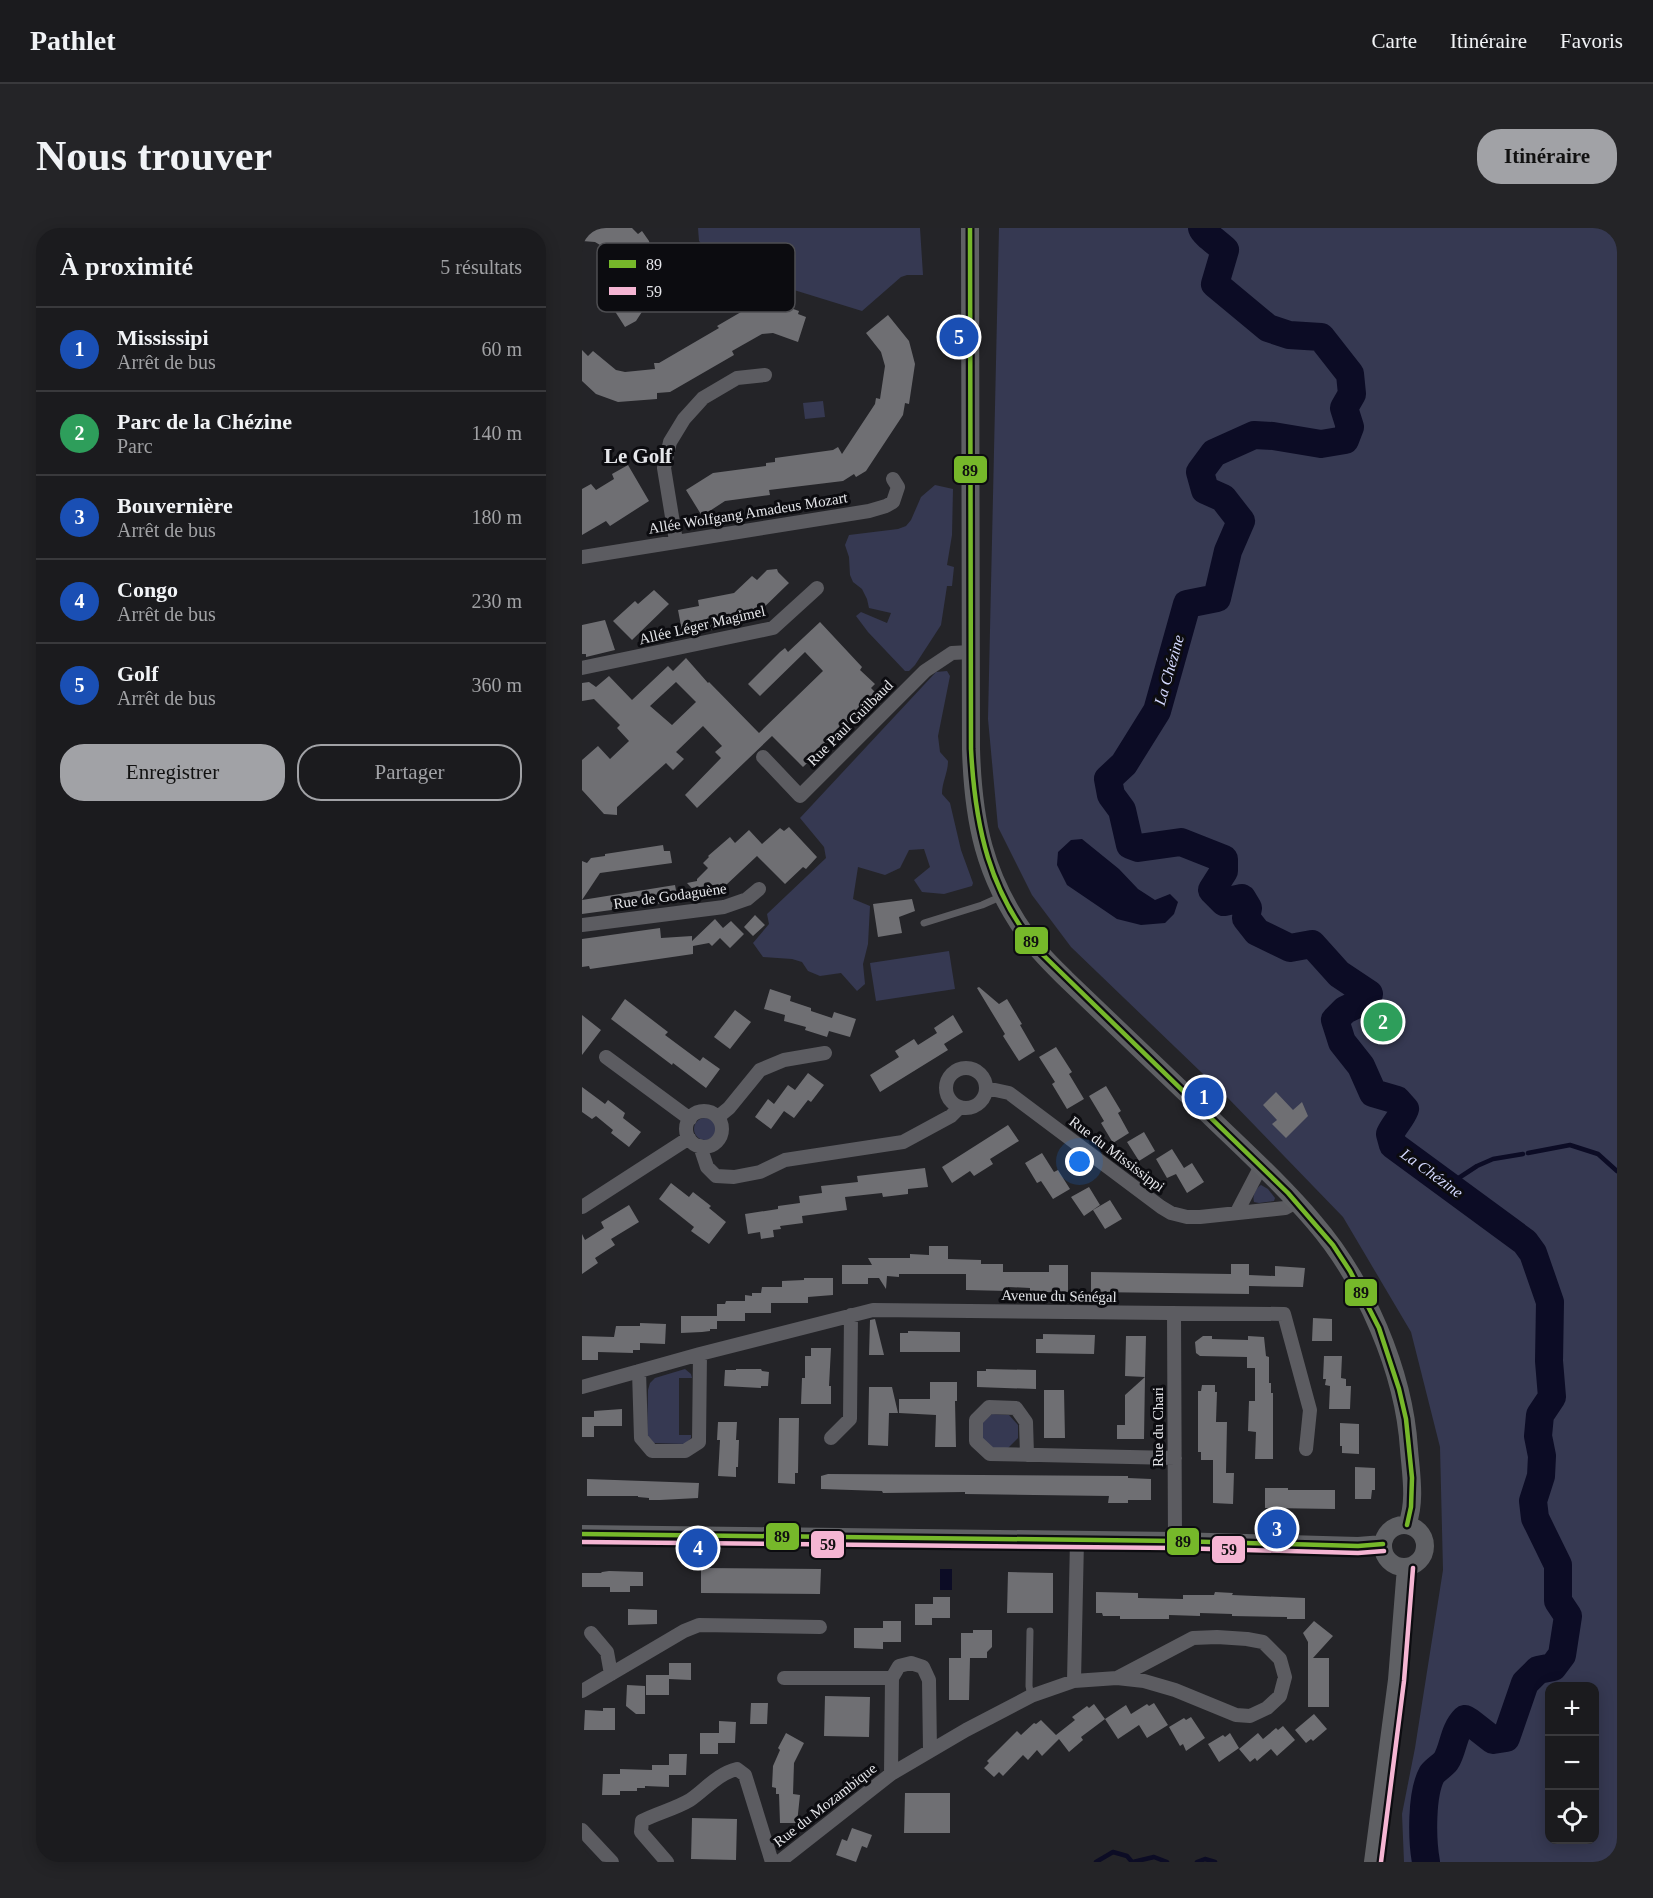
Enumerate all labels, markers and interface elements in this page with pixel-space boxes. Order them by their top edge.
text: Pathlet [30,25,116,56]
text: Carte [1372,29,1417,53]
text: Itinéraire [1450,29,1527,53]
text: Favoris [1560,29,1623,53]
button: Itinéraire [1477,129,1617,184]
text: Nous trouver [36,133,272,179]
legend [597,243,795,312]
text: À proximité [60,252,193,281]
text: 5 résultats [440,256,522,278]
text: 89 [646,256,662,273]
text: 59 [646,283,662,300]
pin: 5 [940,314,979,360]
text: Mississipi [117,325,209,350]
text: 1 [75,338,85,360]
text: 60 m [481,338,522,360]
text: Arrêt de bus [117,351,216,373]
text: Parc de la Chézine [117,409,292,434]
text: 2 [75,422,85,444]
text: 140 m [471,422,522,444]
text: Parc [117,435,153,457]
district label: Le Golf [604,444,673,468]
line badge: 89 [953,455,988,484]
text: 89 [962,462,978,479]
street label: Allée Wolfgang Amadeus Mozart [647,489,850,537]
text: Bouvernière [117,493,233,518]
text: 3 [75,506,85,528]
text: 180 m [471,506,522,528]
text: Arrêt de bus [117,519,216,541]
text: Congo [117,577,178,602]
text: 4 [75,590,85,612]
text: 230 m [471,590,522,612]
text: Arrêt de bus [117,603,216,625]
street label: Allée Léger Magimel [637,603,767,647]
water label: La Chézine [1151,633,1187,708]
text: Golf [117,661,159,686]
text: 5 [75,674,85,696]
text: 360 m [471,674,522,696]
street label: Rue Paul Guilbaud [804,677,896,769]
text: Arrêt de bus [117,687,216,709]
button: Enregistrer [60,744,285,801]
button: Partager [297,744,522,801]
street label: Rue de Godaguène [612,880,728,912]
line badge: 89 [1014,926,1049,955]
text: 89 [1023,933,1039,950]
pin: 2 [1364,1000,1402,1044]
pin: 1 [1184,1074,1224,1120]
street label: Rue du Mississippi [1066,1113,1168,1195]
water label: La Chézine [1397,1144,1466,1201]
your location [1065,1147,1094,1176]
line badge: 89 [1344,1278,1378,1307]
text: 89 [1353,1284,1369,1301]
street label: Avenue du Sénégal [1001,1287,1117,1305]
street label: Rue du Chari [1150,1387,1166,1467]
pin: 3 [1258,1506,1296,1552]
line badge: 89 [765,1522,800,1551]
pin: 4 [678,1526,718,1570]
line badge: 89 [1166,1527,1200,1556]
text: 89 [774,1528,790,1545]
line badge: 59 [810,1530,845,1559]
text: 89 [1175,1533,1191,1550]
line badge: 59 [1211,1535,1246,1564]
text: 59 [820,1536,836,1553]
text: 59 [1221,1541,1237,1558]
map controls [1545,1682,1599,1844]
button: + [1545,1682,1599,1736]
button: − [1545,1736,1599,1790]
street label: Rue du Mozambique [771,1760,880,1850]
button: locate [1545,1790,1599,1844]

